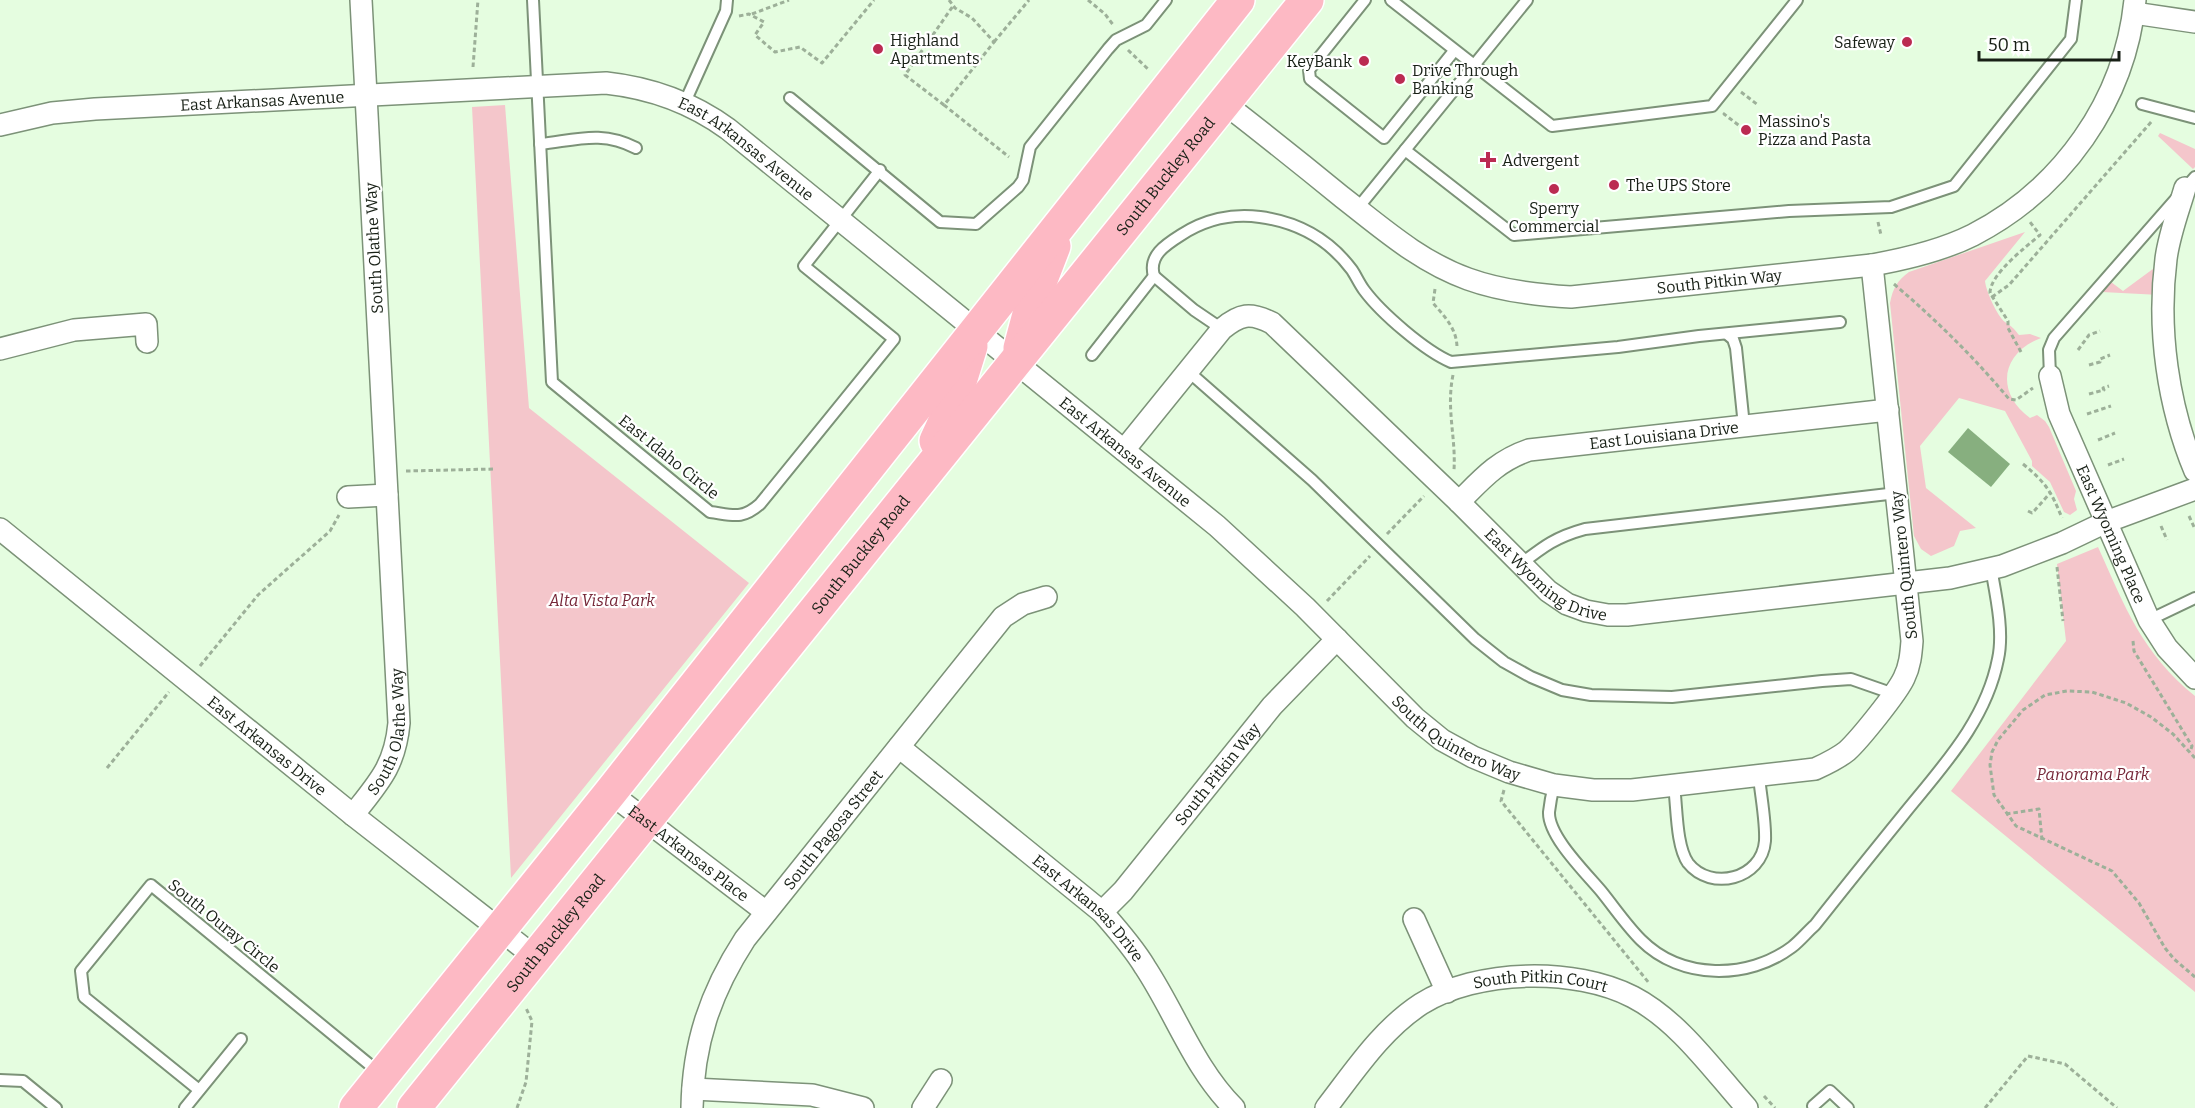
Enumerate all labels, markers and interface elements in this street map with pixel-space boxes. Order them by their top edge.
scale bar [1979,24,2118,62]
place label: Highland Apartments [890,31,980,68]
place label: Safeway [1834,33,1896,52]
text: 50 m [1988,34,2030,56]
marker: Safeway [1900,35,1914,49]
marker: Highland Apartments [871,42,885,56]
place label: KeyBank [1287,52,1352,71]
marker: KeyBank [1357,54,1371,68]
place label: Drive Through Banking [1412,61,1518,98]
marker: Drive Through Banking [1393,72,1407,86]
street label: East Arkansas Avenue [180,87,345,114]
street label: East Arkansas Avenue [675,93,818,204]
place label: Massino's Pizza and Pasta [1758,112,1871,149]
street label: South Buckley Road [1112,113,1219,239]
marker: Massino's Pizza and Pasta [1739,123,1753,137]
marker: Advergent [1479,151,1497,169]
place label: Advergent [1502,151,1579,170]
place label: The UPS Store [1626,176,1731,195]
marker: The UPS Store [1607,178,1621,192]
street label: South Olathe Way [361,181,387,314]
marker: Sperry Commercial [1547,182,1561,196]
place label: Sperry Commercial [1509,199,1600,236]
street label: South Pitkin Way [1656,265,1783,297]
street label: East Arkansas Avenue [1056,393,1195,511]
street label: East Idaho Circle [615,411,723,503]
street label: East Louisiana Drive [1588,417,1740,453]
street label: East Wyoming Place [2073,462,2150,606]
street label: South Quintero Way [1887,489,1921,640]
street label: South Buckley Road [807,491,914,617]
street label: East Wyoming Drive [1481,524,1609,624]
park label: Alta Vista Park [548,591,655,610]
street label: South Olathe Way [363,667,409,799]
street label: South Quintero Way [1388,691,1523,784]
street label: East Arkansas Drive [204,692,330,799]
street label: South Pitkin Way [1170,719,1264,829]
park label: Panorama Park [2037,765,2150,784]
street label: South Pagosa Street [779,766,887,893]
street label: East Arkansas Place [625,801,753,905]
street label: East Arkansas Drive [1029,850,1148,965]
street label: South Buckley Road [502,869,609,996]
street label: South Ouray Circle [164,875,284,977]
street label: South Pitkin Court [1471,966,1611,996]

